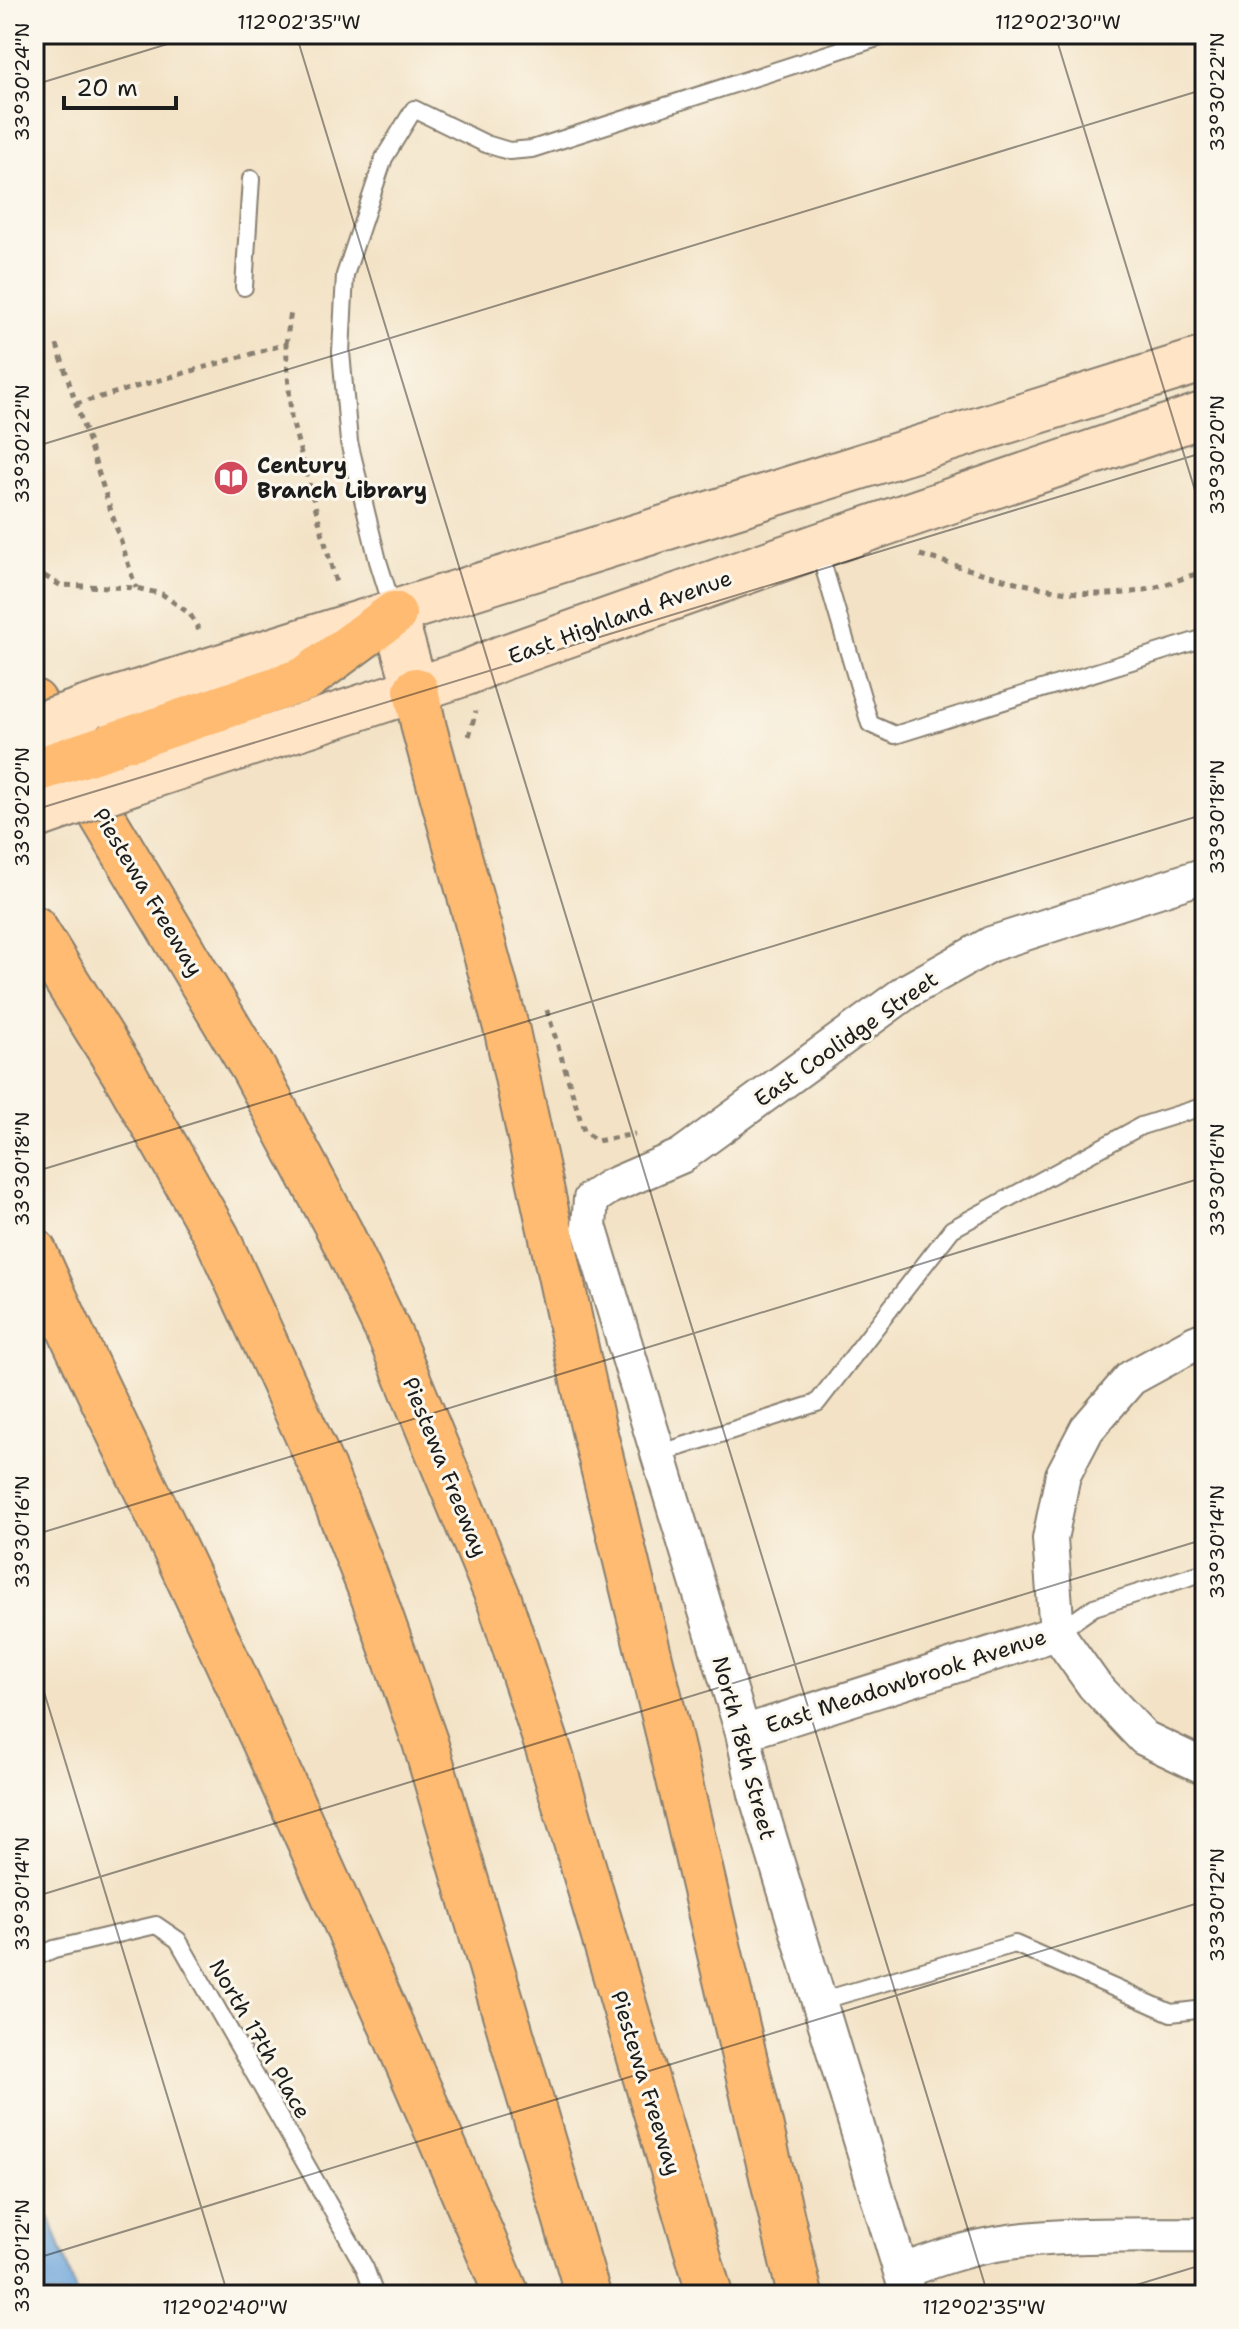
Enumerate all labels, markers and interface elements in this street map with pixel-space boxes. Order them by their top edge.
text: 112°02'35"W [237,9,361,35]
text: 112°02'30"W [995,9,1121,35]
text: 33°30'24"N [9,22,35,142]
text: 33°30'22"N [1204,32,1230,152]
scale bar [64,60,176,110]
text: 20 m [76,72,138,104]
text: 33°30'22"N [9,384,35,504]
text: 33°30'20"N [1204,395,1230,515]
place label: Century Branch Library [257,451,427,505]
library icon: Century Branch Library [212,459,250,497]
street label: East Highland Avenue [504,563,736,671]
text: 33°30'20"N [9,747,35,867]
text: 33°30'18"N [1204,760,1230,874]
street label: Piestewa Freeway [86,802,210,982]
street label: East Coolidge Street [748,965,944,1113]
text: 33°30'18"N [9,1112,35,1226]
text: 33°30'16"N [1204,1123,1230,1237]
street label: Piestewa Freeway [396,1373,494,1561]
text: 33°30'16"N [9,1475,35,1589]
text: 33°30'14"N [1204,1485,1230,1599]
street label: East Meadowbrook Avenue [762,1622,1050,1740]
street label: North 18th Street [706,1653,782,1843]
text: 33°30'14"N [9,1837,35,1951]
text: 33°30'12"N [1204,1848,1230,1962]
street label: North 17th Place [203,1954,317,2124]
street label: Piestewa Freeway [604,1987,688,2179]
text: 33°30'12"N [9,2199,35,2313]
text: 112°02'40"W [162,2294,288,2320]
text: 112°02'35"W [922,2294,1046,2320]

